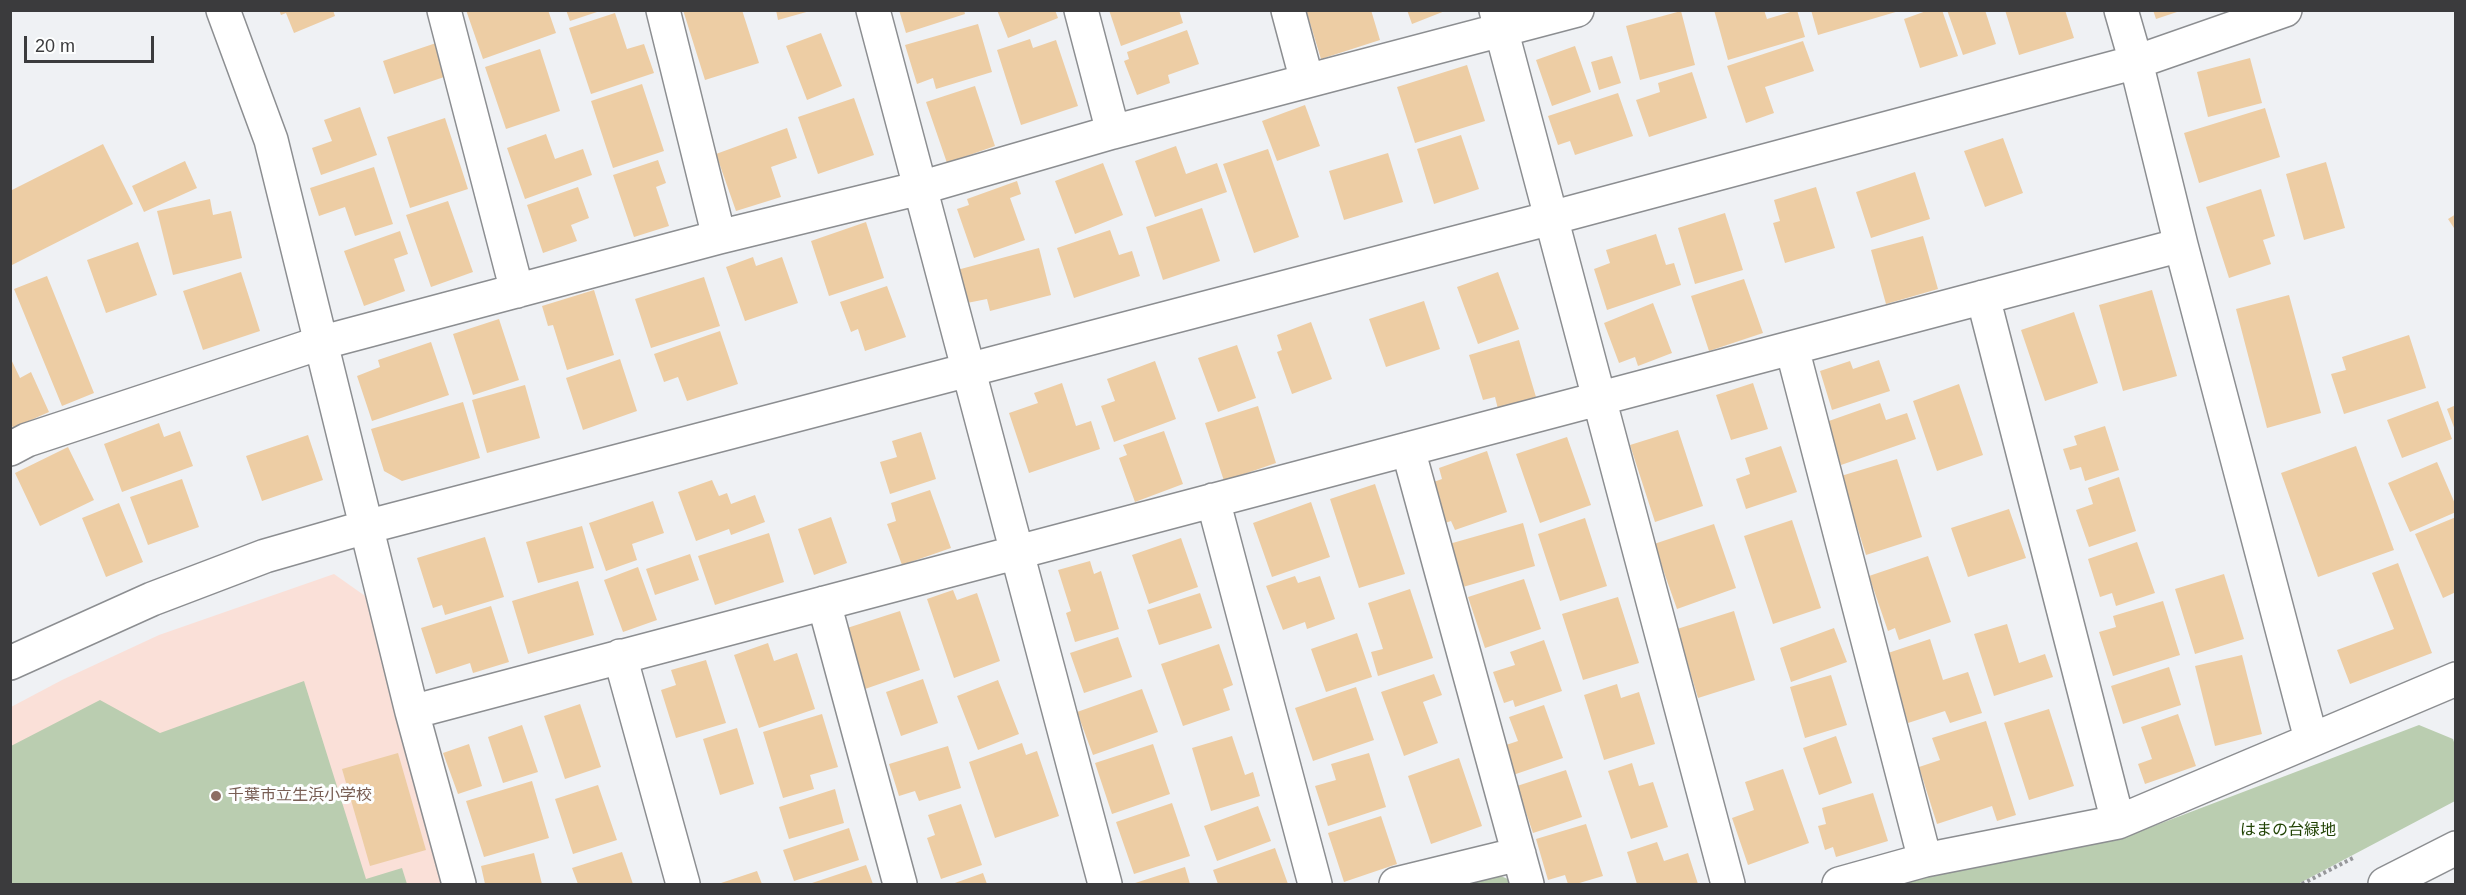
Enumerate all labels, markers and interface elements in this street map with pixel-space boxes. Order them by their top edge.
scale bar [27,24,158,62]
text: 20 m [35,36,75,56]
place label: 千葉市立生浜小学校 [228,786,372,806]
marker: 千葉市立生浜小学校 [209,789,223,803]
park label: はまの台緑地 [2240,821,2336,841]

